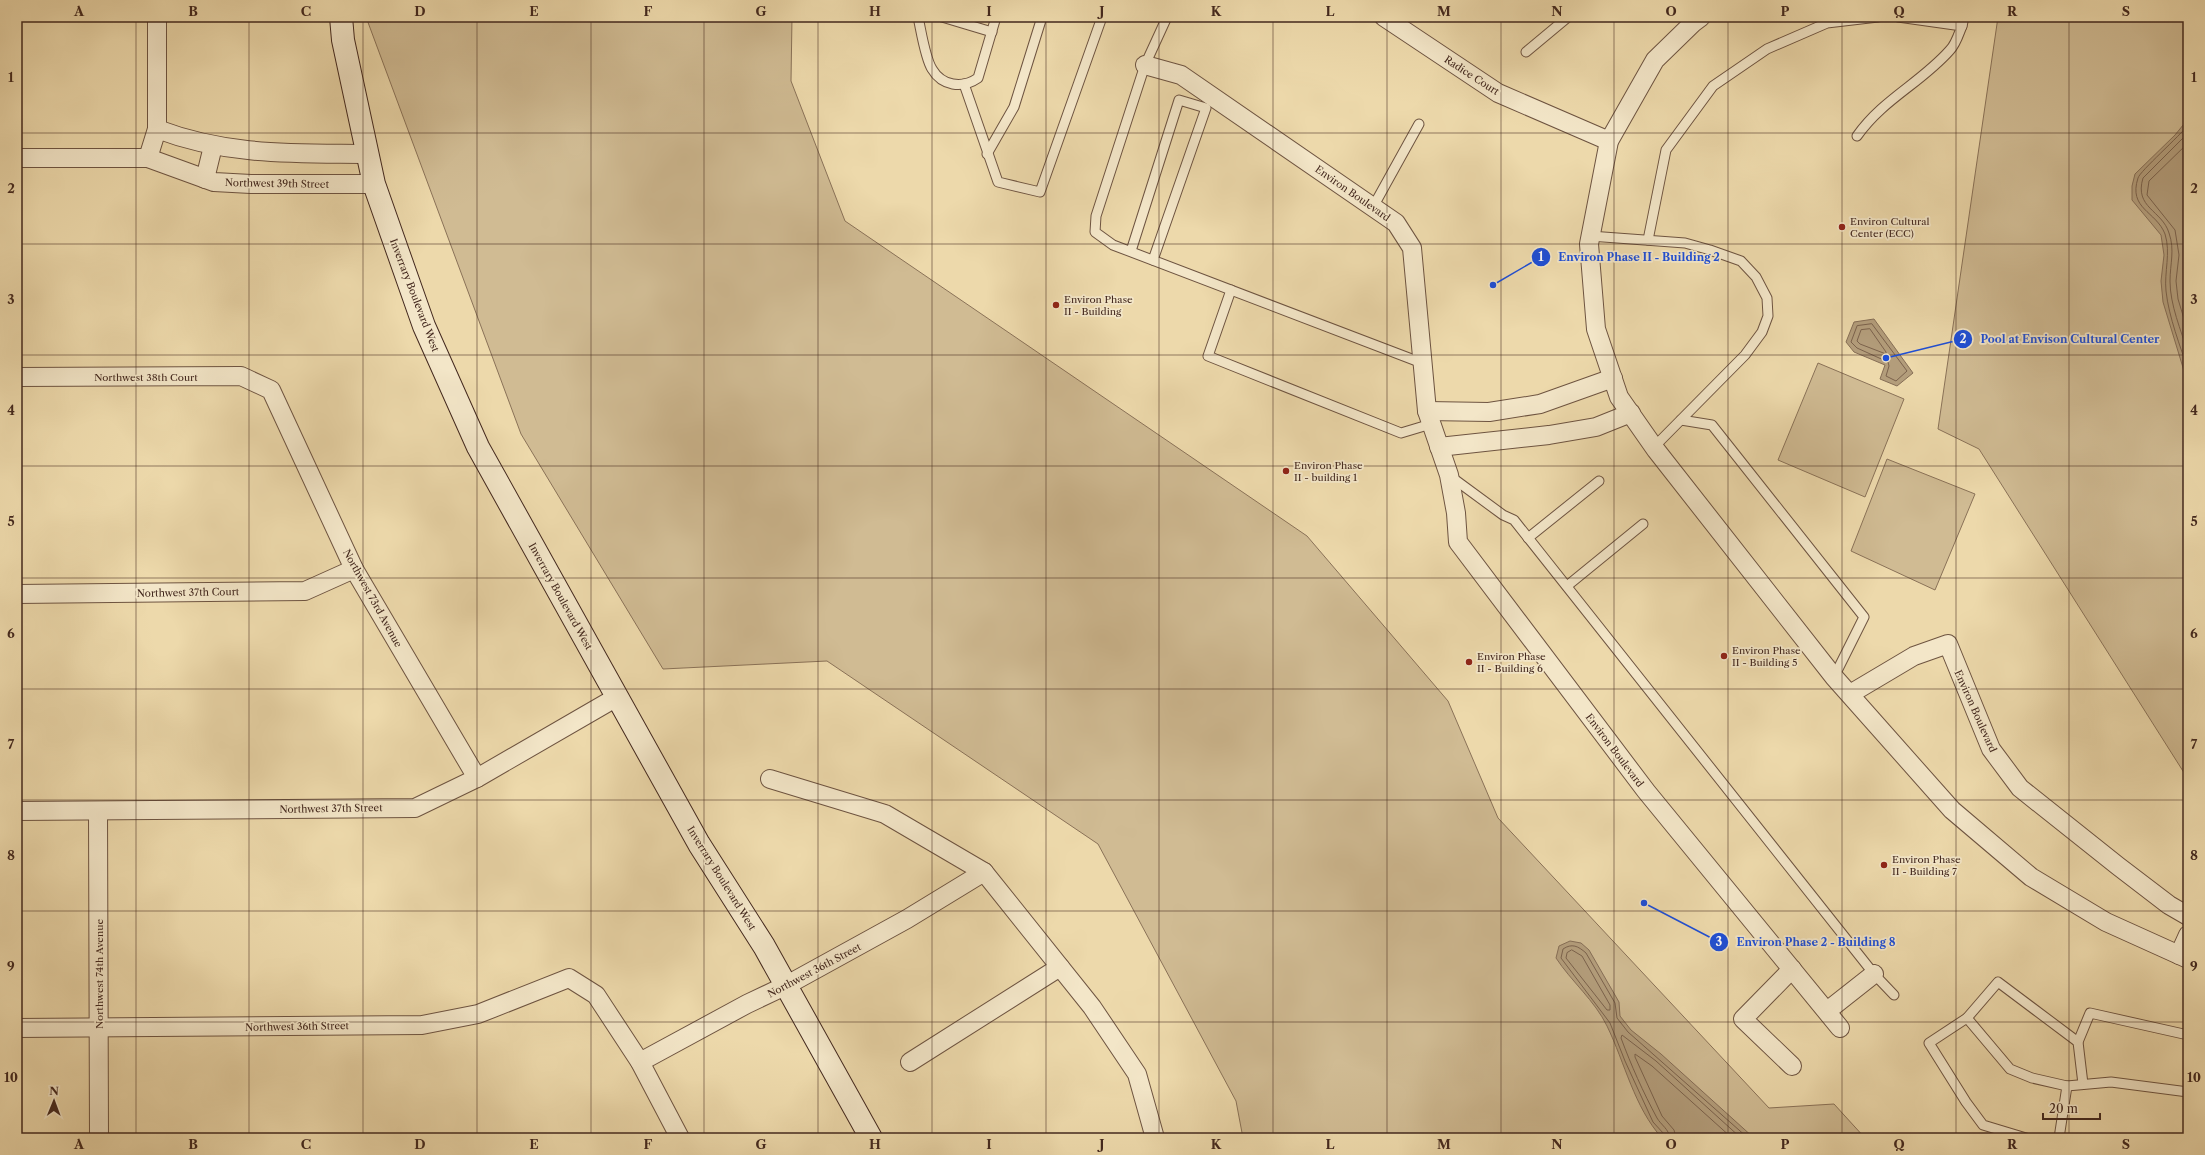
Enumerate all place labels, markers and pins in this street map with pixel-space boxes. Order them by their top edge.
place label: Environ Cultural Center (ECC) [1850,215,1929,240]
marker: Environ Cultural Center (ECC) [1837,222,1847,232]
callout: Environ Phase II - Building 2 [1531,245,1728,268]
place label: Environ Phase II - Building [1064,293,1133,318]
marker: Environ Phase II - Building [1051,300,1061,310]
callout: Pool at Envison Cultural Center [1953,328,2168,351]
place label: Environ Phase II - building 1 [1294,459,1363,484]
marker: Environ Phase II - building 1 [1281,466,1291,476]
place label: Environ Phase II - Building 5 [1732,644,1801,669]
place label: Environ Phase II - Building 6 [1477,650,1546,675]
marker: Environ Phase II - Building 5 [1719,651,1729,661]
marker: Environ Phase II - Building 6 [1464,657,1474,667]
place label: Environ Phase II - Building 7 [1892,853,1961,878]
marker: Environ Phase II - Building 7 [1879,860,1889,870]
callout: Environ Phase 2 - Building 8 [1709,930,1904,953]

